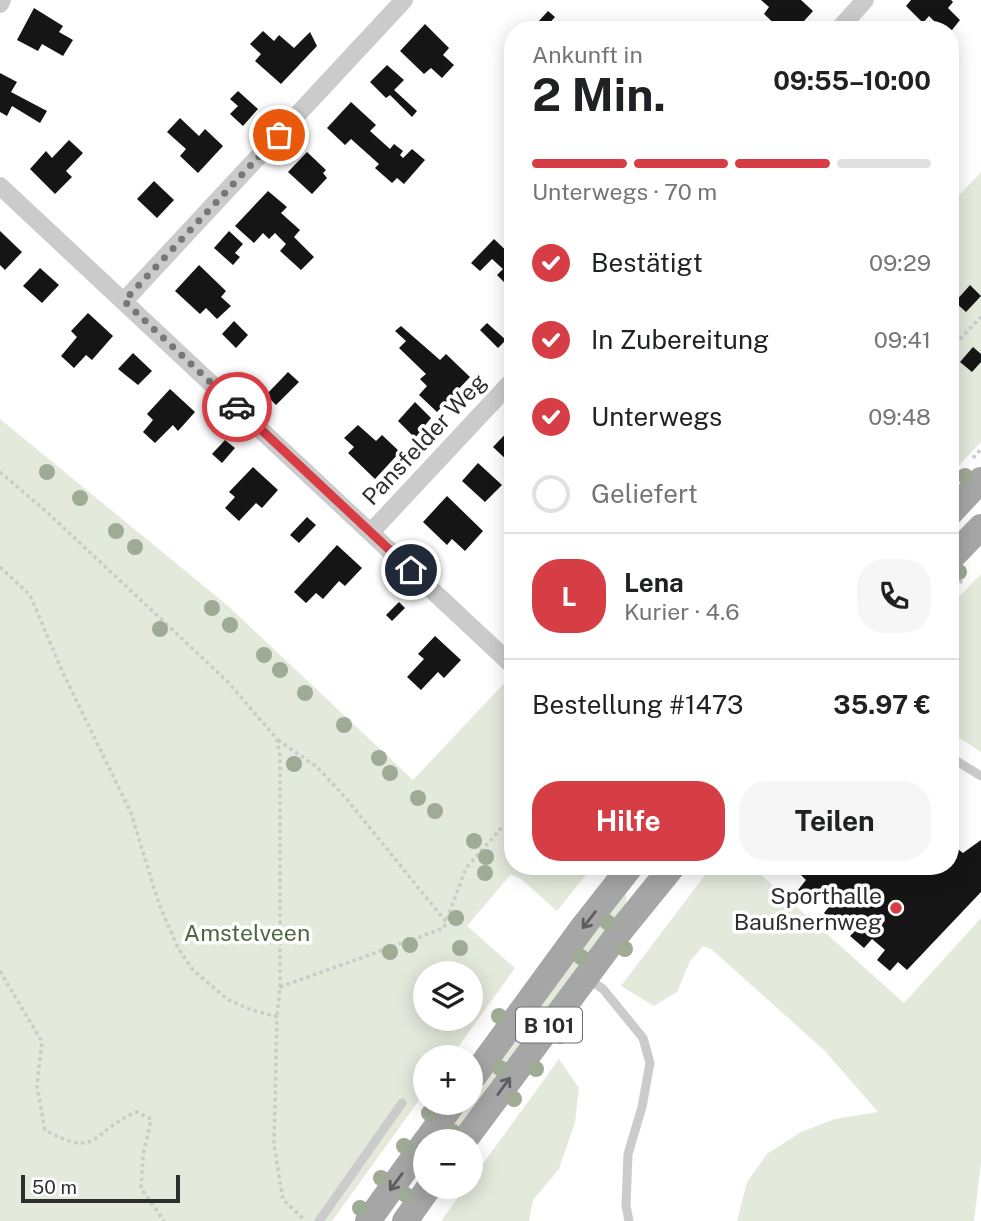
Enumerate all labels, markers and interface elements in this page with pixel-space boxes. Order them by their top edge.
text: Ankunft in [532,41,643,68]
text: 09:55–10:00 [773,65,931,96]
text: 2 Min. [532,67,666,121]
pin [249,105,309,165]
icon: bag [260,116,298,154]
text: Unterwegs · 70 m [532,178,717,205]
icon: check [532,244,570,282]
text: Bestätigt [591,247,703,278]
text: 09:29 [869,249,931,276]
icon: check [532,321,570,359]
text: In Zubereitung [591,324,769,355]
text: 09:41 [874,326,931,353]
street label: Pansfelder Weg [356,368,492,510]
courier [202,372,272,442]
icon: car [218,388,256,426]
icon: check [532,398,570,436]
text: Unterwegs [591,401,722,432]
text: 09:48 [868,403,931,430]
text: Geliefert [591,478,698,509]
pin [381,540,441,600]
icon: home [392,551,430,589]
button: phone [857,559,931,633]
text: Lena [624,567,684,598]
text: L [561,581,577,612]
text: Kurier · 4.6 [624,598,739,625]
text: Bestellung #1473 [532,689,743,720]
text: 35.97 € [833,689,931,720]
button: Hilfe [532,781,725,861]
button: Teilen [739,781,931,861]
place label: Sporthalle Baußnernweg [734,882,882,935]
marker: Sporthalle Baußnernweg [888,900,904,916]
one-way arrow [581,910,596,929]
park label: Amstelveen [184,919,310,946]
map controls [413,961,483,1199]
button: layers [413,961,483,1031]
road number: B 101 [516,1007,582,1042]
button: + [413,1045,483,1115]
one-way arrow [497,1077,512,1096]
button: − [413,1129,483,1199]
scale bar [21,1172,180,1204]
one-way arrow [389,1172,404,1190]
text: 50 m [32,1176,77,1198]

